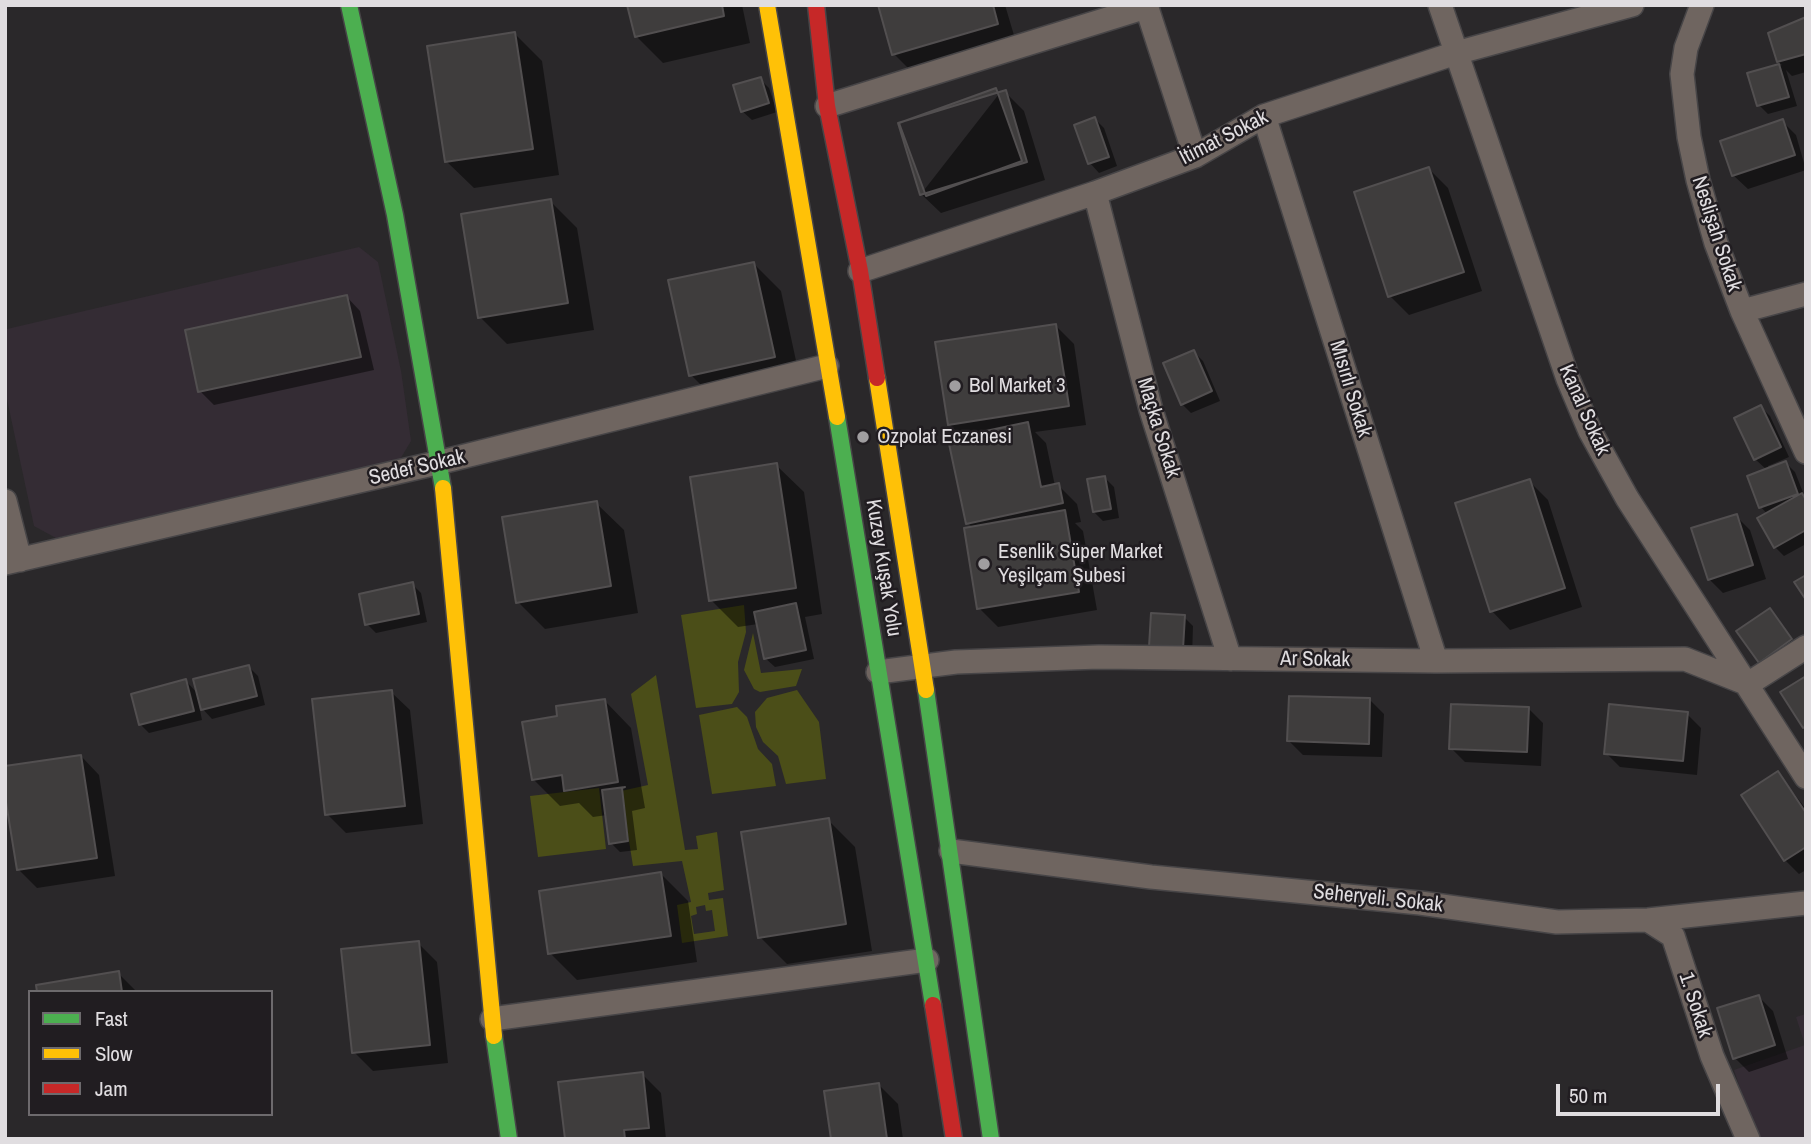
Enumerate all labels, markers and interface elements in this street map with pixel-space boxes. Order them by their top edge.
street label: İtimat Sokak [1176,105,1272,171]
street label: Neslişah Sokak [1686,173,1746,295]
street label: Mısırlı Sokak [1323,338,1377,440]
street label: Kanal Sokak [1553,361,1615,459]
place label: Bol Market 3 [969,373,1066,399]
street label: Maçka Sokak [1131,375,1185,481]
marker: Bol Market 3 [947,378,963,394]
place label: Ozpolat Eczanesi [877,424,1012,450]
marker: Ozpolat Eczanesi [855,429,871,445]
street label: Sedef Sokak [367,445,467,491]
street label: Kuzey Kuşak Yolu [860,498,906,638]
place label: Esenlik Süper Market Yeşilçam Şubesi [998,539,1163,589]
marker: Esenlik Süper Market Yeşilçam Şubesi [976,556,992,572]
street label: Ar Sokak [1280,647,1350,673]
street label: Seheryeli. Sokak [1312,880,1444,918]
street label: 1. Sokak [1673,969,1717,1041]
legend [28,990,273,1116]
text: Fast [95,1004,128,1033]
text: Slow [95,1039,132,1068]
scale bar [1559,1070,1724,1114]
text: Jam [95,1074,128,1103]
text: 50 m [1569,1081,1607,1110]

